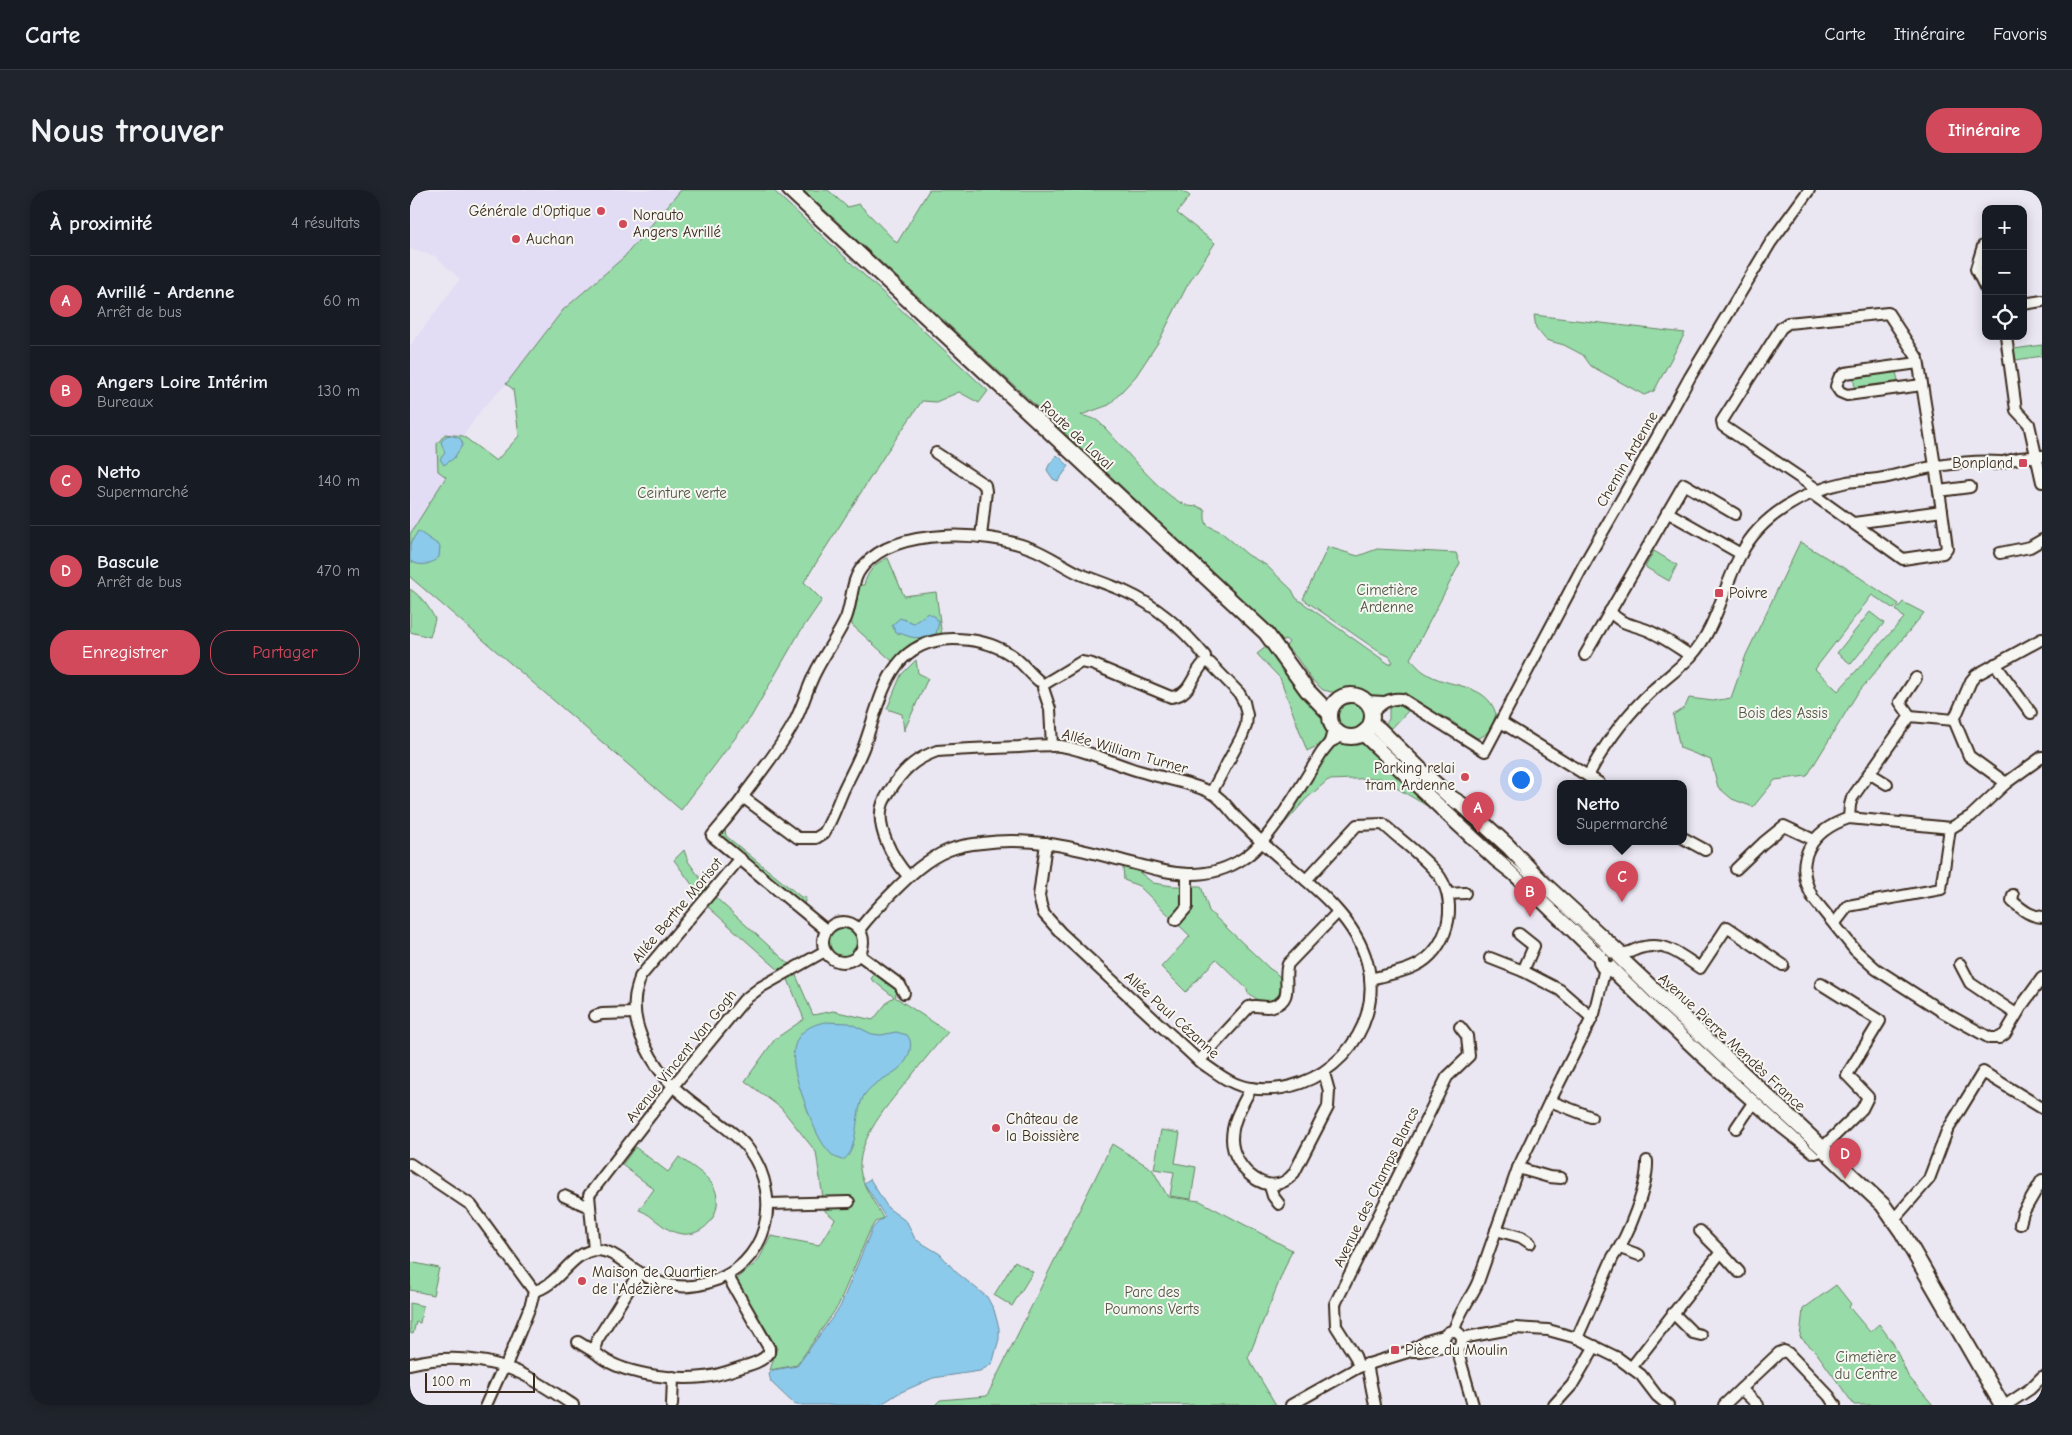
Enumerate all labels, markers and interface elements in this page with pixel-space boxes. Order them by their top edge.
text: Carte [25,21,80,49]
text: Carte [1825,24,1866,45]
text: Itinéraire [1894,24,1965,45]
text: Favoris [1993,24,2047,45]
button: Itinéraire [1926,108,2042,153]
text: Nous trouver [30,110,223,151]
place label: Générale d'Optique [469,202,591,220]
marker: Générale d'Optique [595,205,607,217]
map controls [1982,205,2027,340]
button: + [1982,205,2027,250]
place label: Norauto Angers Avrillé [633,206,722,241]
text: À proximité [50,211,152,235]
text: 4 résultats [291,214,360,232]
marker: Norauto Angers Avrillé [617,218,629,230]
place label: Auchan [526,230,574,248]
marker: Auchan [510,233,522,245]
button: − [1982,250,2027,295]
text: Avrillé - Ardenne [97,281,234,303]
text: A [62,292,70,310]
text: 60 m [323,292,360,310]
button: locate [1982,295,2027,340]
text: Arrêt de bus [97,303,182,321]
text: Angers Loire Intérim [97,371,268,393]
text: B [61,382,71,400]
text: 130 m [317,382,360,400]
text: Bureaux [97,393,153,411]
street label: Route de Laval [1037,397,1117,473]
street label: Chemin Ardenne [1592,407,1662,510]
place label: Bonpland [1952,454,2013,472]
marker: Bonpland [2017,457,2029,469]
text: Netto [97,461,141,483]
text: C [61,472,71,490]
text: 140 m [318,472,360,490]
text: Supermarché [97,483,189,501]
park label: Ceinture verte [637,484,727,502]
text: Bascule [97,551,159,573]
text: D [61,562,71,580]
text: 470 m [316,562,360,580]
text: Arrêt de bus [97,573,182,591]
park label: Cimetière Ardenne [1357,581,1418,616]
place label: Poivre [1729,584,1768,602]
marker: Poivre [1713,587,1725,599]
button: Enregistrer [50,630,200,675]
button: Partager [210,630,360,675]
park label: Bois des Assis [1738,704,1828,722]
street label: Allée William Turner [1060,724,1190,778]
place label: Parking relai tram Ardenne [1365,759,1455,794]
your location [1508,767,1534,793]
marker: Parking relai tram Ardenne [1459,771,1471,783]
popup [1557,780,1687,845]
pin: A [1462,792,1494,833]
text: Netto [1576,793,1620,815]
text: Supermarché [1576,815,1668,833]
street label: Allée Berthe Morisot [628,853,726,966]
pin: C [1606,861,1638,902]
pin: B [1514,876,1546,917]
street label: Allée Paul Cézanne [1121,968,1224,1063]
street label: Avenue Pierre Mendès France [1655,969,1810,1115]
street label: Avenue Vincent Van Gogh [622,986,740,1126]
street label: Avenue des Champs Blancs [1329,1104,1423,1270]
place label: Château de la Boissière [1006,1110,1080,1145]
marker: Château de la Boissière [990,1122,1002,1134]
pin: D [1829,1138,1861,1179]
place label: Maison de Quartier de l'Adézière [592,1263,717,1298]
marker: Maison de Quartier de l'Adézière [576,1275,588,1287]
park label: Parc des Poumons Verts [1105,1283,1199,1318]
place label: Pièce du Moulin [1405,1341,1508,1359]
marker: Pièce du Moulin [1389,1344,1401,1356]
park label: Cimetière du Centre [1834,1348,1898,1383]
scale bar [425,1370,535,1393]
text: 100 m [432,1373,471,1390]

